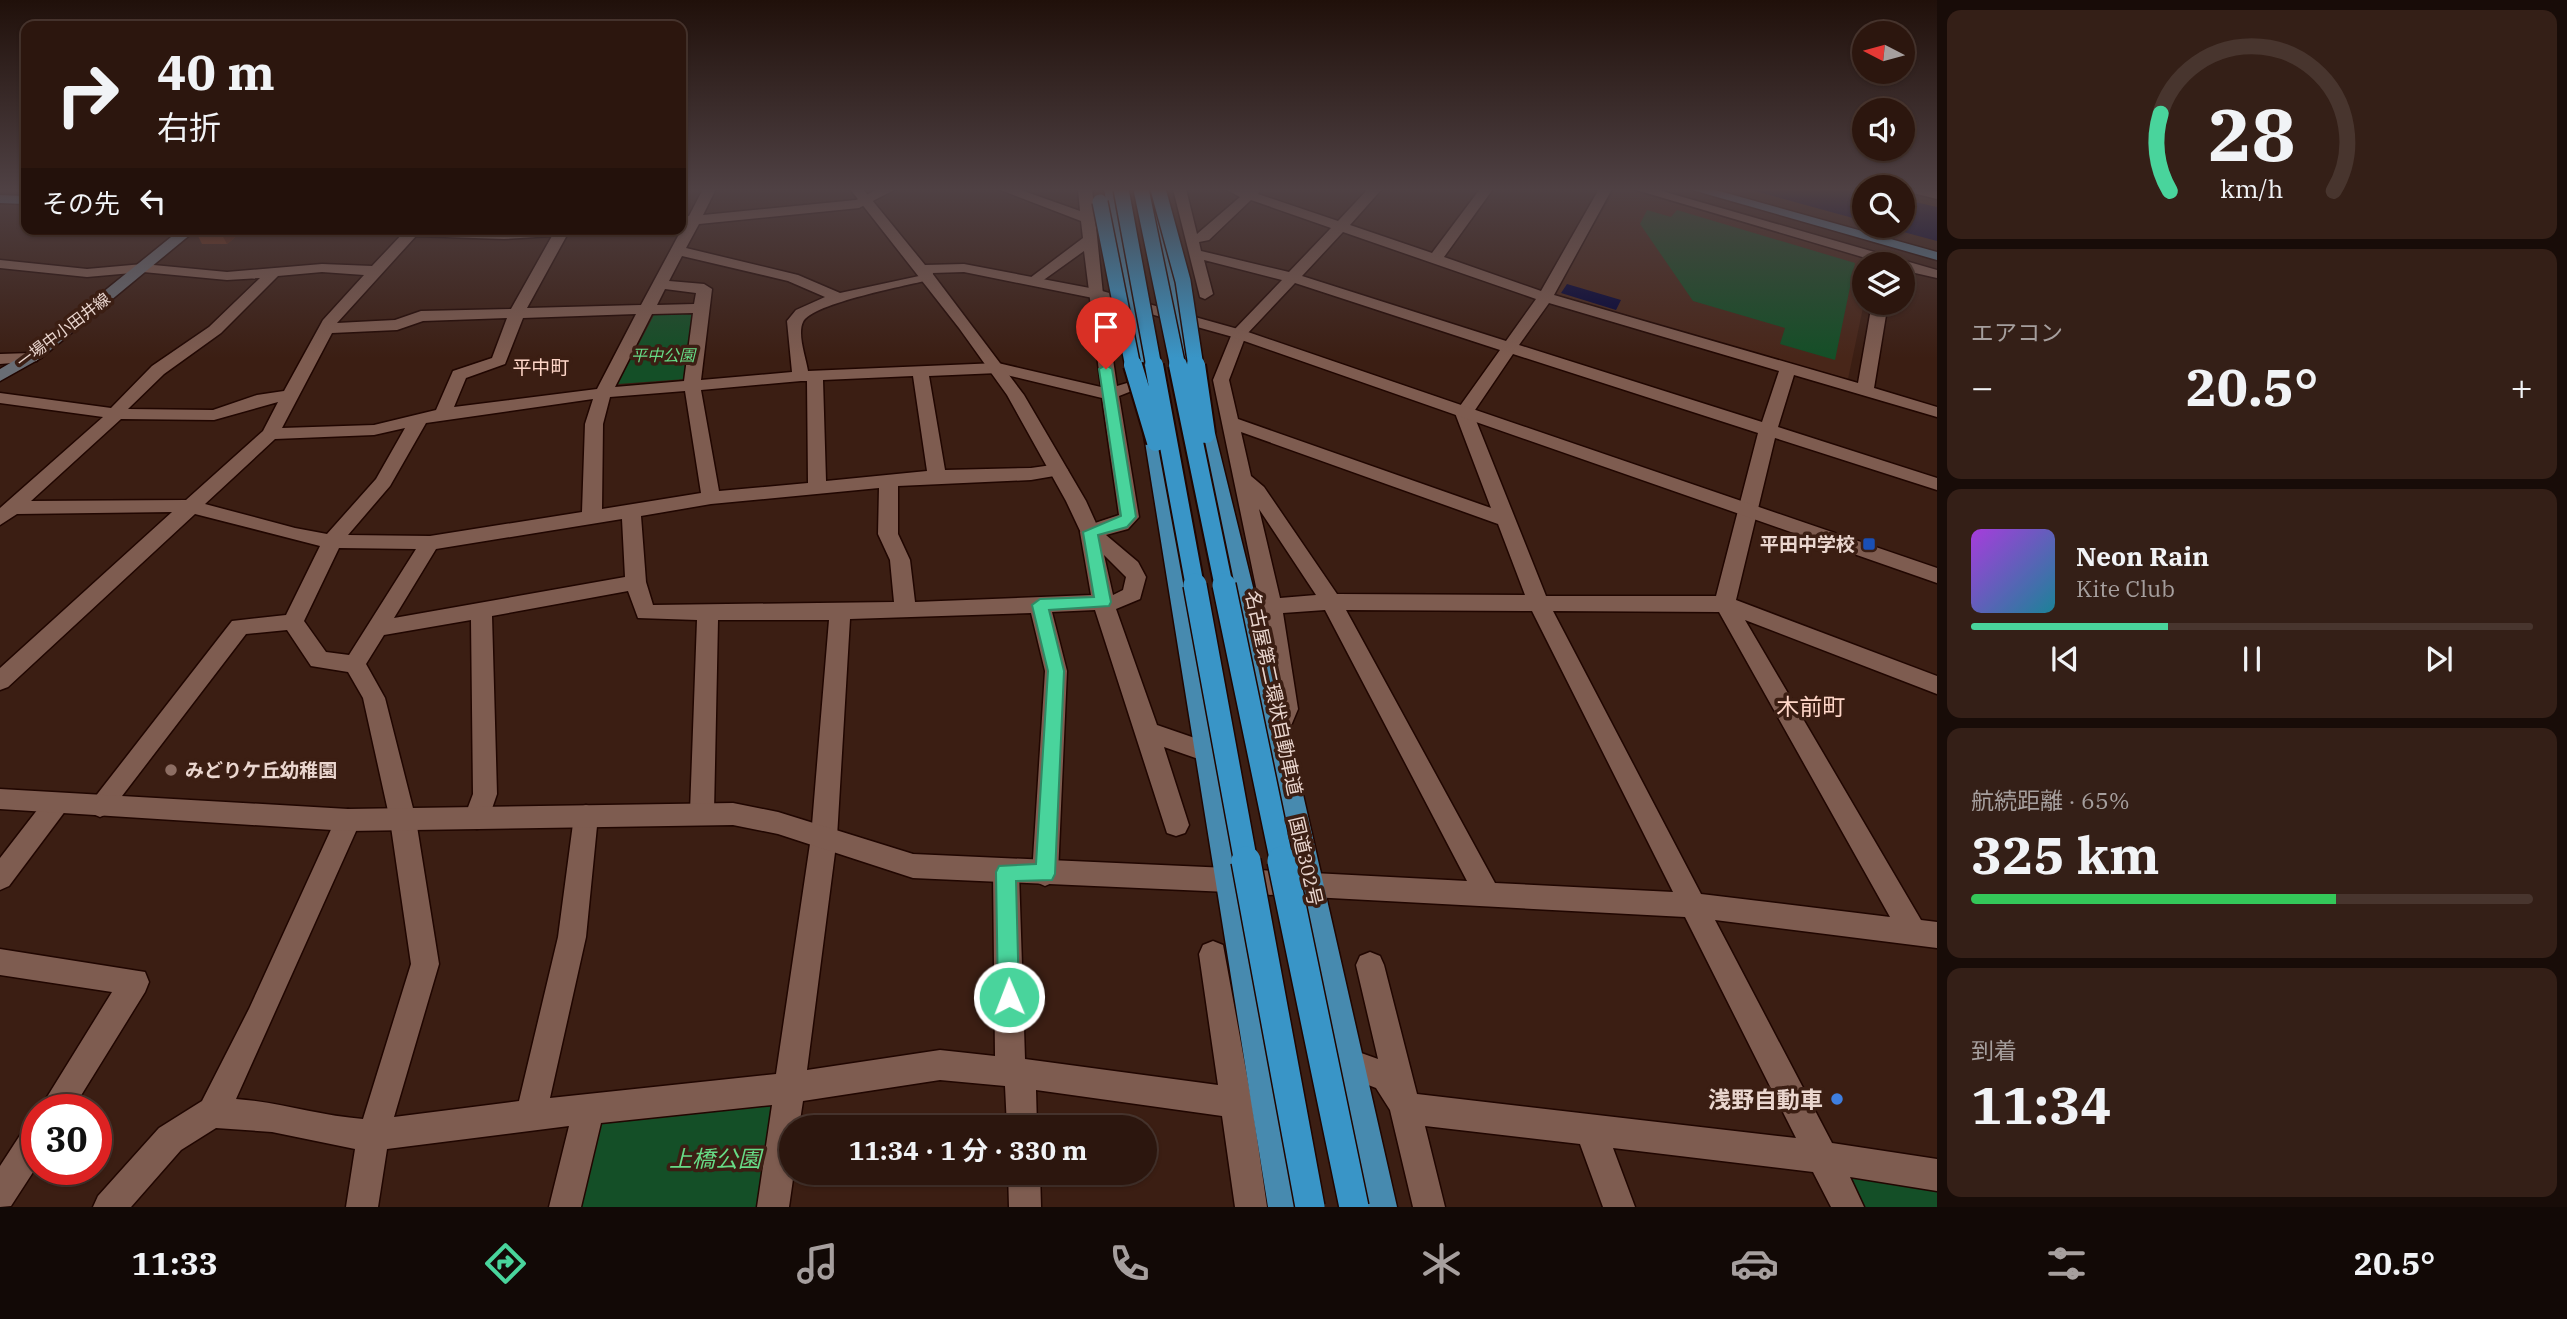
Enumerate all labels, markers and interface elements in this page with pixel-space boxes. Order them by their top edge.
north arrow [1852,21,1914,84]
map controls [1852,21,1915,315]
text: 40 m [157,40,275,103]
icon: right [42,49,133,140]
text: 28 [2208,86,2296,181]
button: sound [1852,98,1915,161]
text: 右折 [157,106,221,148]
text: km/h [2220,172,2284,205]
button: search [1852,175,1915,238]
icon: left [134,182,172,220]
text: その先 [42,186,120,220]
button: layers [1852,252,1915,315]
street label: 一場中小田井線 [12,288,114,372]
pin [1076,297,1136,369]
icon: arrive [1087,308,1125,346]
text: エアコン [1971,317,2063,347]
park label: 平中公園 [631,345,697,365]
text: 20.5° [2186,353,2318,420]
district label: 平中町 [512,355,570,379]
text: − [1971,362,1994,411]
text: + [2510,362,2533,411]
place label: 平田中学校 [1760,532,1855,556]
marker: 平田中学校 [1861,536,1877,552]
text: Neon Rain [2076,539,2209,573]
text: Kite Club [2076,573,2175,603]
street label: 名古屋第二環状自動車道 [1241,588,1307,798]
icon: previous [2046,640,2084,678]
icon: pause [2233,640,2271,678]
icon: next [2420,640,2458,678]
district label: 木前町 [1777,691,1846,721]
place label: みどりケ丘幼稚園 [185,758,337,782]
marker: みどりケ丘幼稚園 [163,762,179,778]
text: 航続距離 · 65% [1971,785,2130,815]
street label: 国道302号 [1284,814,1328,908]
text: 325 km [1971,821,2160,888]
position arrow [972,960,1046,1034]
text: 到着 [1971,1035,2017,1065]
text: 11:34 [1971,1071,2112,1138]
place label: 浅野自動車 [1708,1084,1823,1114]
marker: 浅野自動車 [1829,1091,1845,1107]
speed limit sign: 30 [21,1094,112,1185]
text: 11:34 · 1 分 · 330 m [849,1133,1087,1167]
park label: 上橋公園 [669,1143,764,1173]
icon: directions [481,1239,530,1288]
icon: music [793,1239,842,1288]
icon: phone [1105,1239,1154,1288]
icon: climate [1417,1239,1466,1288]
icon: car [1730,1239,1779,1288]
icon: filters [2042,1239,2091,1288]
text: 11:33 [132,1242,218,1284]
text: 20.5° [2354,1242,2435,1284]

